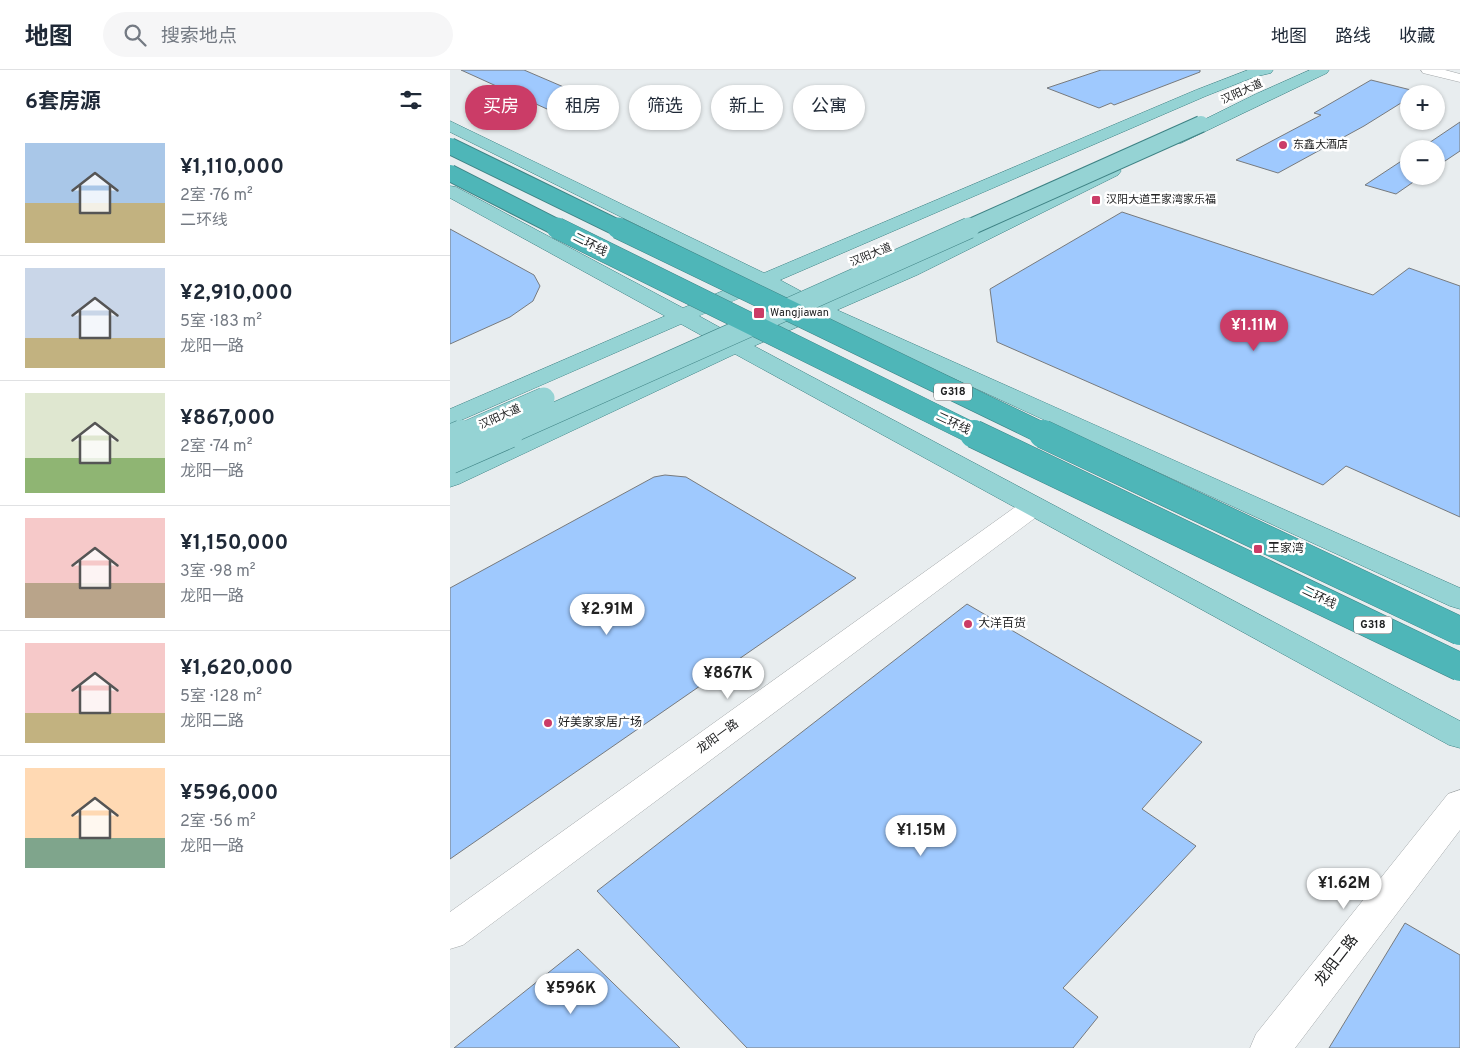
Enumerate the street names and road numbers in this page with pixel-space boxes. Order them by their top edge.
street label: 汉阳大道 [1219,77,1265,107]
street label: 二环线 [570,230,610,260]
street label: 汉阳大道 [848,240,894,270]
road number: G318 [934,384,972,401]
street label: 汉阳大道 [477,402,523,432]
street label: 二环线 [933,409,973,439]
street label: 二环线 [1299,583,1339,613]
road number: G318 [1354,616,1392,634]
street label: 龙阳一路 [694,716,742,758]
street label: 龙阳二路 [1310,931,1363,990]

